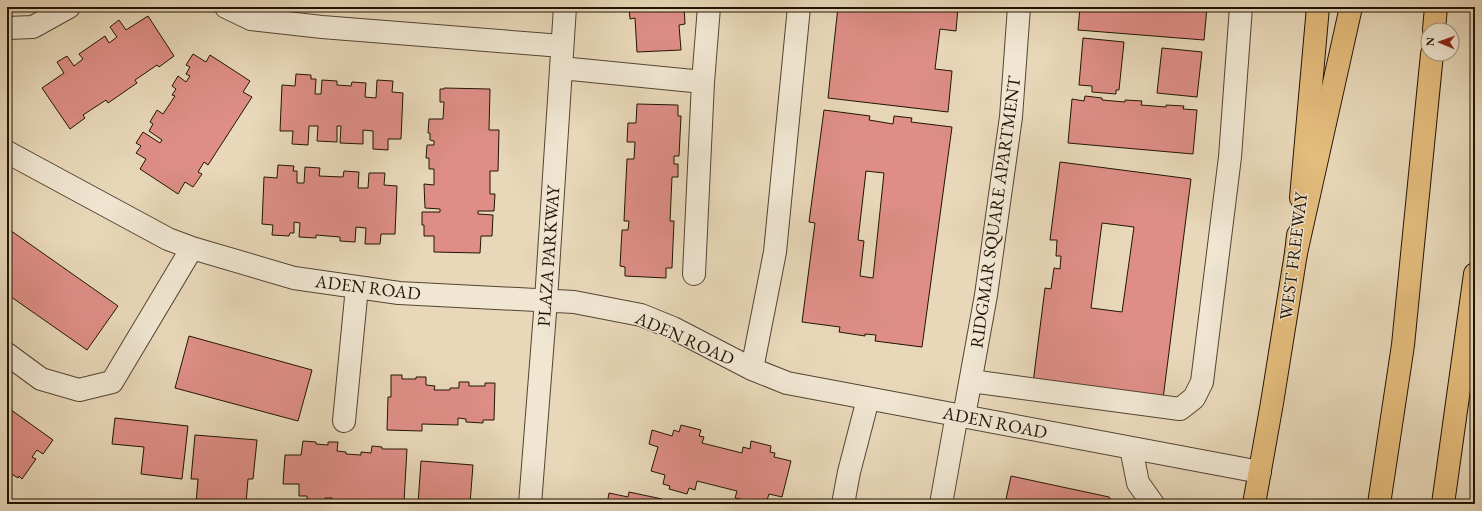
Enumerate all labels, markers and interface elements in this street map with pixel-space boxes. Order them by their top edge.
north arrow [1420,22,1460,62]
text: N [1423,37,1437,46]
street label: RIDGMAR SQUARE APARTMENT [965,74,1026,349]
street label: PLAZA PARKWAY [532,183,565,327]
street label: WEST FREEWAY [1274,189,1312,321]
street label: ADEN ROAD [313,269,422,305]
street label: ADEN ROAD [631,306,738,370]
street label: ADEN ROAD [940,400,1049,443]

